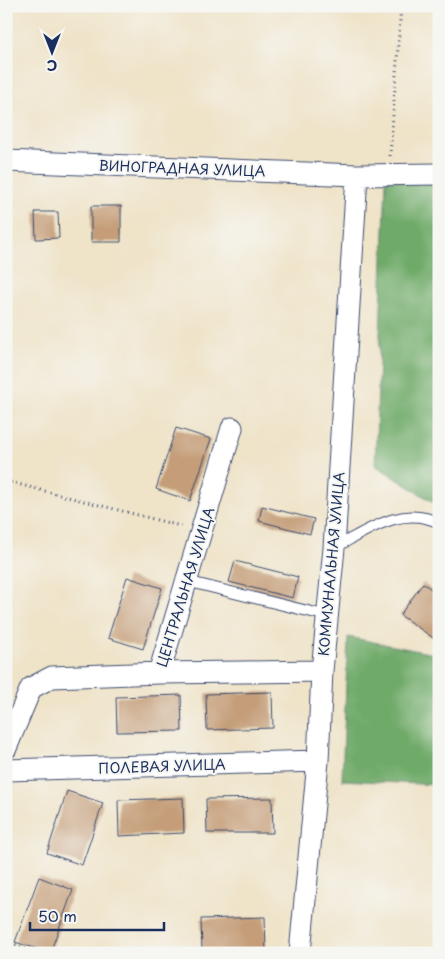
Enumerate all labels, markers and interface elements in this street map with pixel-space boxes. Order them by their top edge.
north arrow [28,28,78,78]
text: С [47,55,57,76]
street label: ВИНОГРАДНАЯ УЛИЦА [98,155,266,181]
street label: КОММУНАЛЬНАЯ УЛИЦА [312,471,350,657]
street label: ЦЕНТРАЛЬНАЯ УЛИЦА [151,504,219,670]
street label: ПОЛЕВАЯ УЛИЦА [98,753,226,779]
scale bar [30,899,164,931]
text: 50 m [38,904,77,927]

